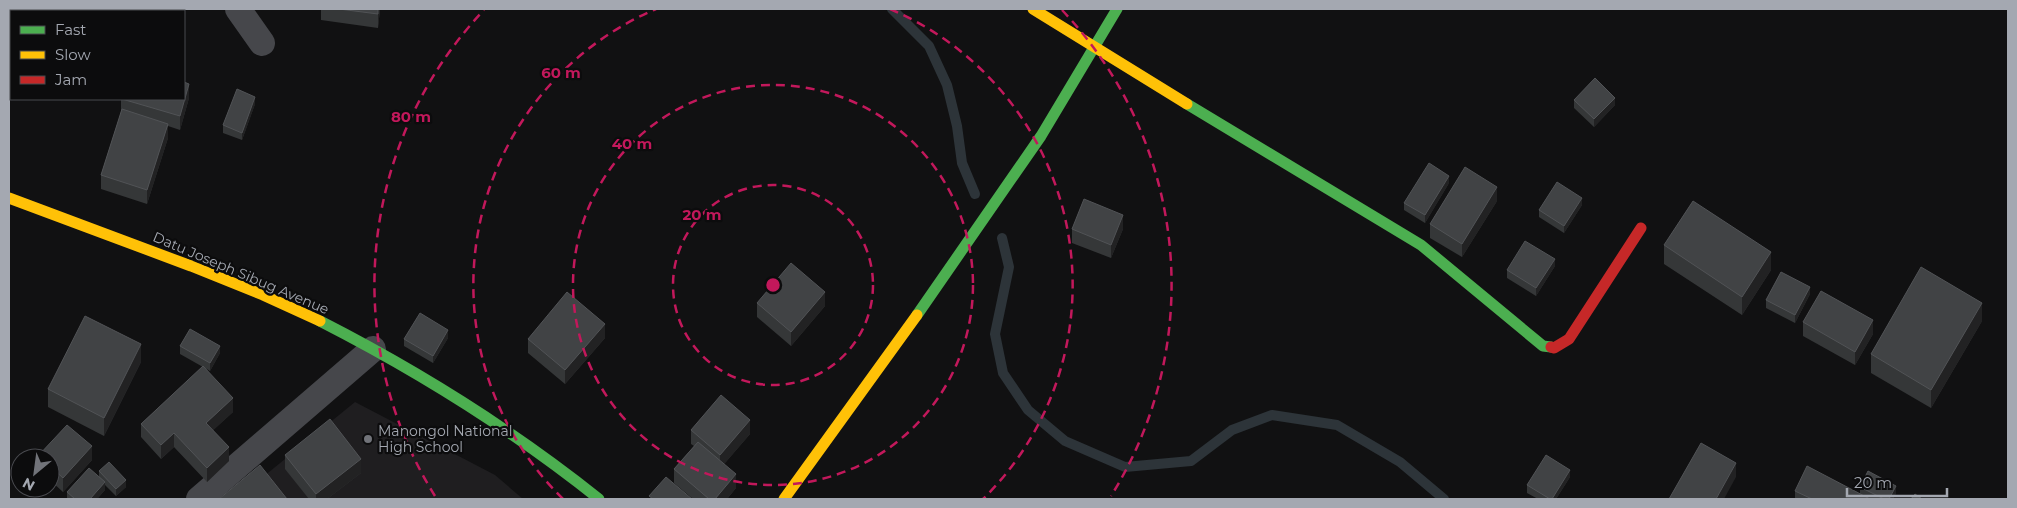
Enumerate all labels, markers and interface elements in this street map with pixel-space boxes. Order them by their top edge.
legend [10,10,185,100]
text: Fast [55,20,86,39]
text: Slow [55,45,91,64]
text: 60 m [541,63,581,82]
text: Jam [54,70,87,89]
text: 80 m [391,107,431,126]
text: 40 m [612,134,652,153]
text: 20 m [682,205,722,224]
street label: Datu Joseph Sibug Avenue [150,228,332,318]
centre of rings [764,276,782,294]
place label: Manongol National High School [378,422,513,456]
marker: Manongol National High School [362,433,374,445]
north arrow [10,448,60,498]
scale bar [1847,466,1947,498]
text: 20 m [1854,473,1892,492]
text: N [19,474,38,495]

